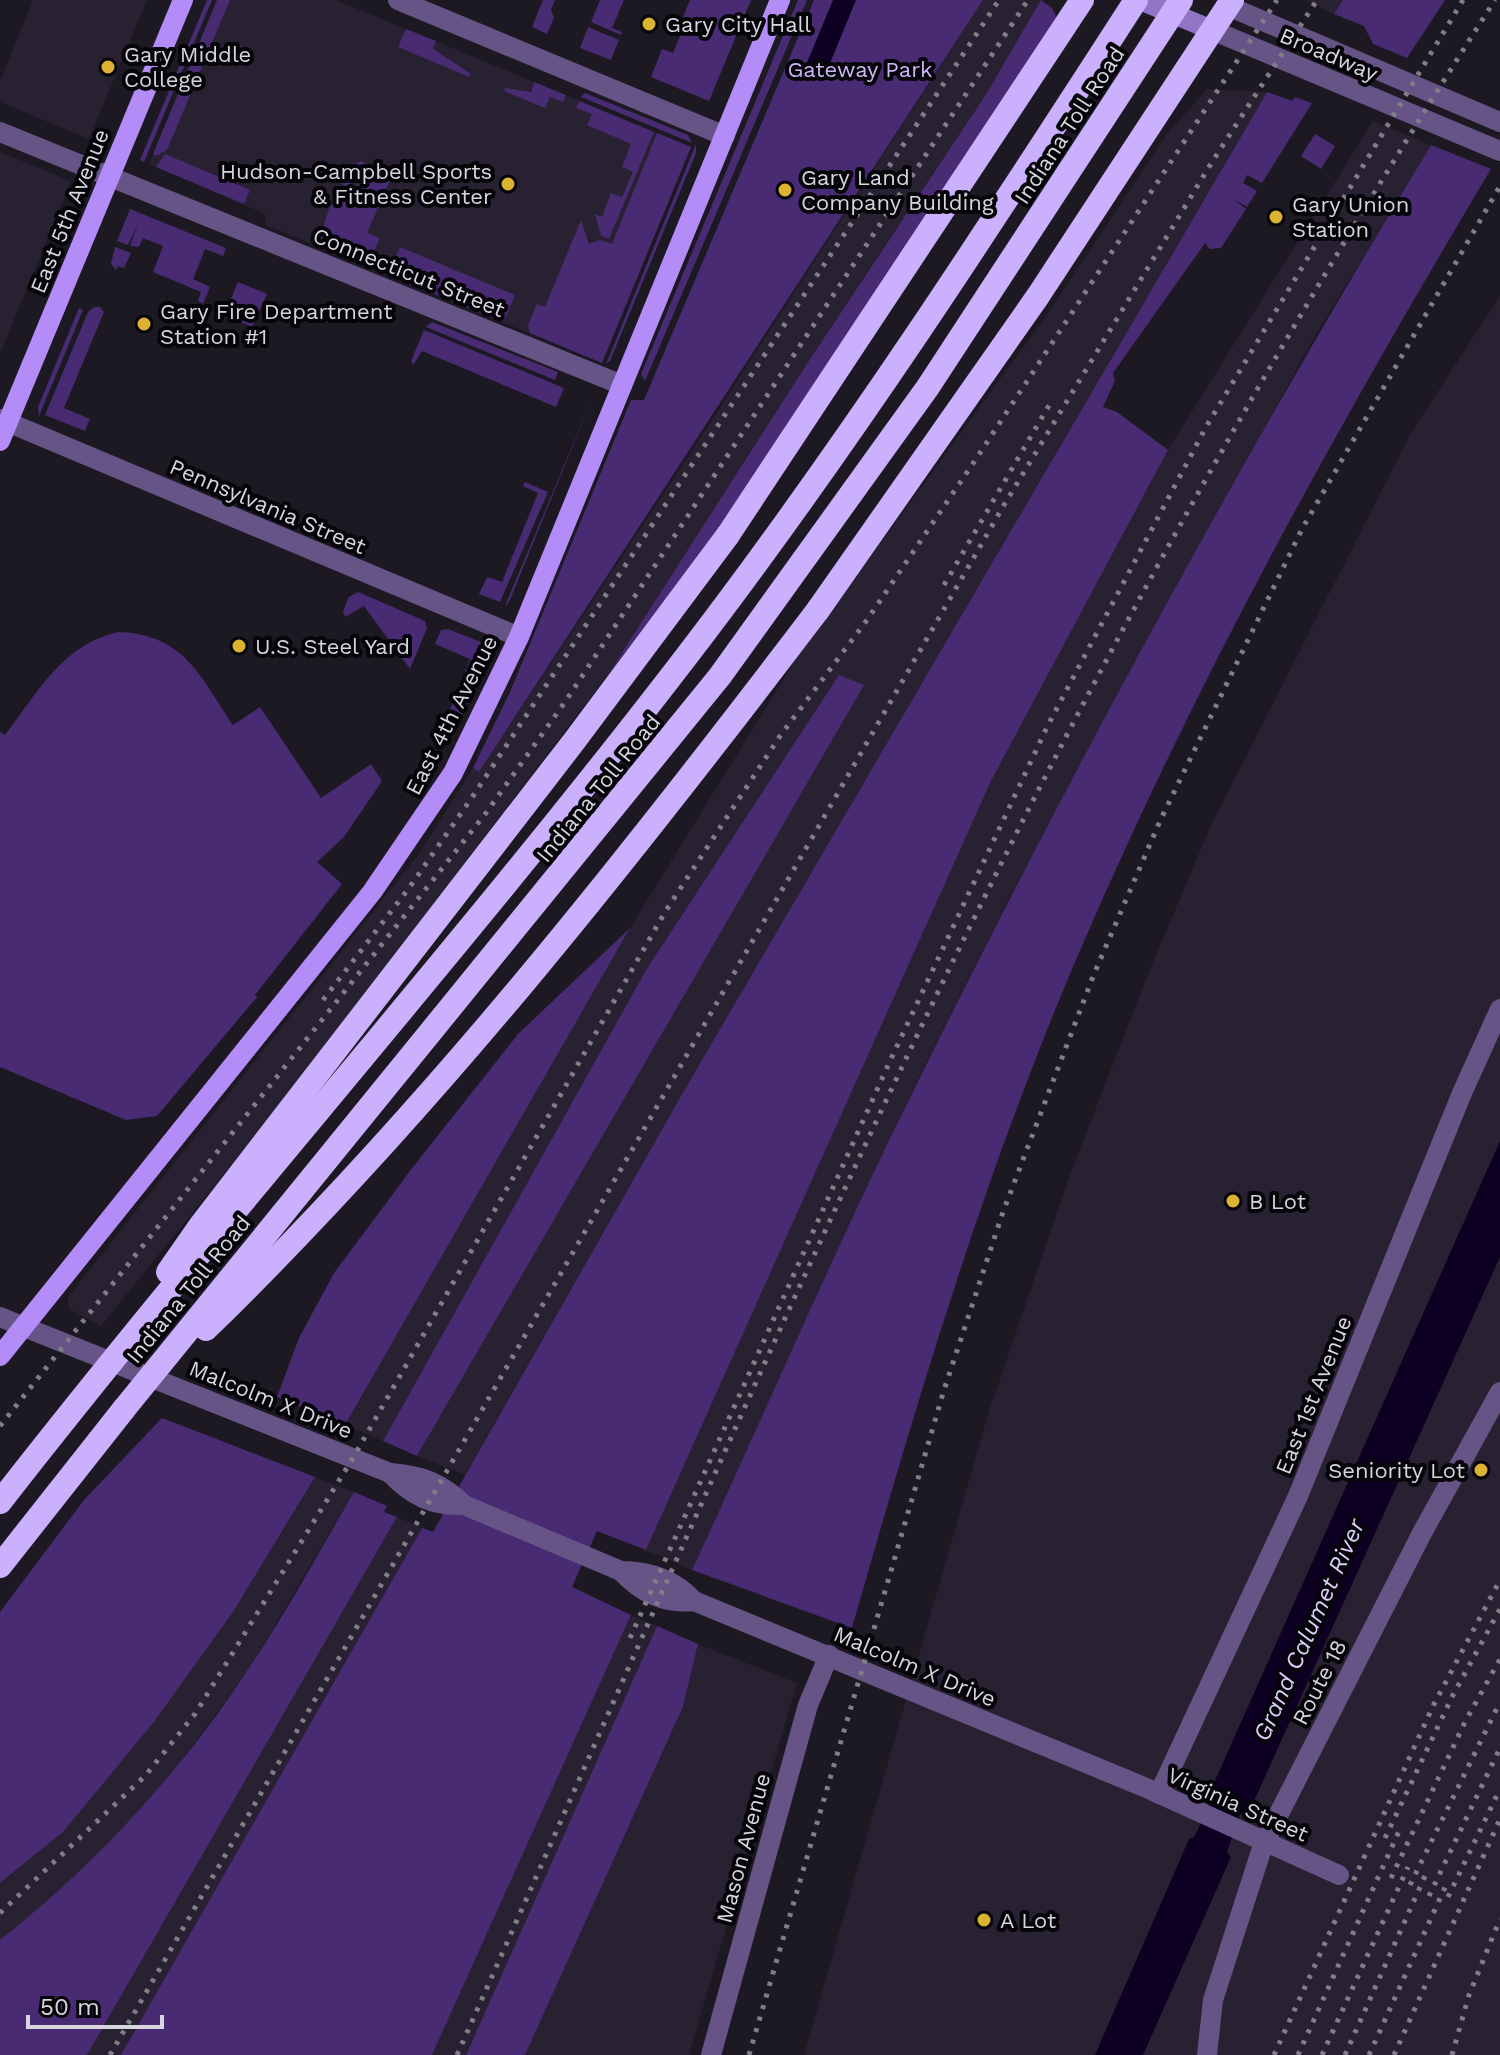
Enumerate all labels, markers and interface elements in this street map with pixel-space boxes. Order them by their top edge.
place label: Gary City Hall [665,12,811,37]
marker: Gary City Hall [640,15,658,33]
street label: Broadway [1276,23,1382,86]
place label: Gary Middle College [124,42,251,92]
street label: Indiana Toll Road [1009,42,1130,209]
park label: Gateway Park [787,57,933,82]
marker: Gary Middle College [99,58,117,76]
street label: East 5th Avenue [25,125,114,297]
place label: Hudson-Campbell Sports & Fitness Center [220,159,492,209]
place label: Gary Land Company Building [801,165,994,215]
marker: Hudson-Campbell Sports & Fitness Center [499,175,517,193]
marker: Gary Land Company Building [776,181,794,199]
place label: Gary Union Station [1292,192,1409,242]
marker: Gary Union Station [1267,208,1285,226]
street label: Connecticut Street [309,223,508,322]
place label: Gary Fire Department Station #1 [160,299,392,349]
marker: Gary Fire Department Station #1 [135,315,153,333]
street label: Pennsylvania Street [166,454,370,559]
street label: East 4th Avenue [400,631,502,799]
place label: U.S. Steel Yard [255,634,410,659]
marker: U.S. Steel Yard [230,637,248,655]
street label: Indiana Toll Road [531,710,666,867]
place label: B Lot [1249,1189,1306,1214]
marker: B Lot [1224,1192,1242,1210]
street label: Indiana Toll Road [121,1211,256,1368]
street label: East 1st Avenue [1270,1313,1357,1478]
street label: Malcolm X Drive [186,1355,356,1444]
place label: Seniority Lot [1328,1458,1465,1483]
marker: Seniority Lot [1472,1461,1490,1479]
water label: Grand Calumet River [1247,1513,1371,1745]
street label: Malcolm X Drive [830,1621,1000,1712]
street label: Route 18 [1287,1636,1351,1729]
street label: Virginia Street [1164,1762,1312,1847]
street label: Mason Avenue [711,1771,775,1926]
place label: A Lot [1000,1908,1056,1933]
marker: A Lot [975,1911,993,1929]
scale bar [28,1979,162,2029]
text: 50 m [40,1993,100,2021]

